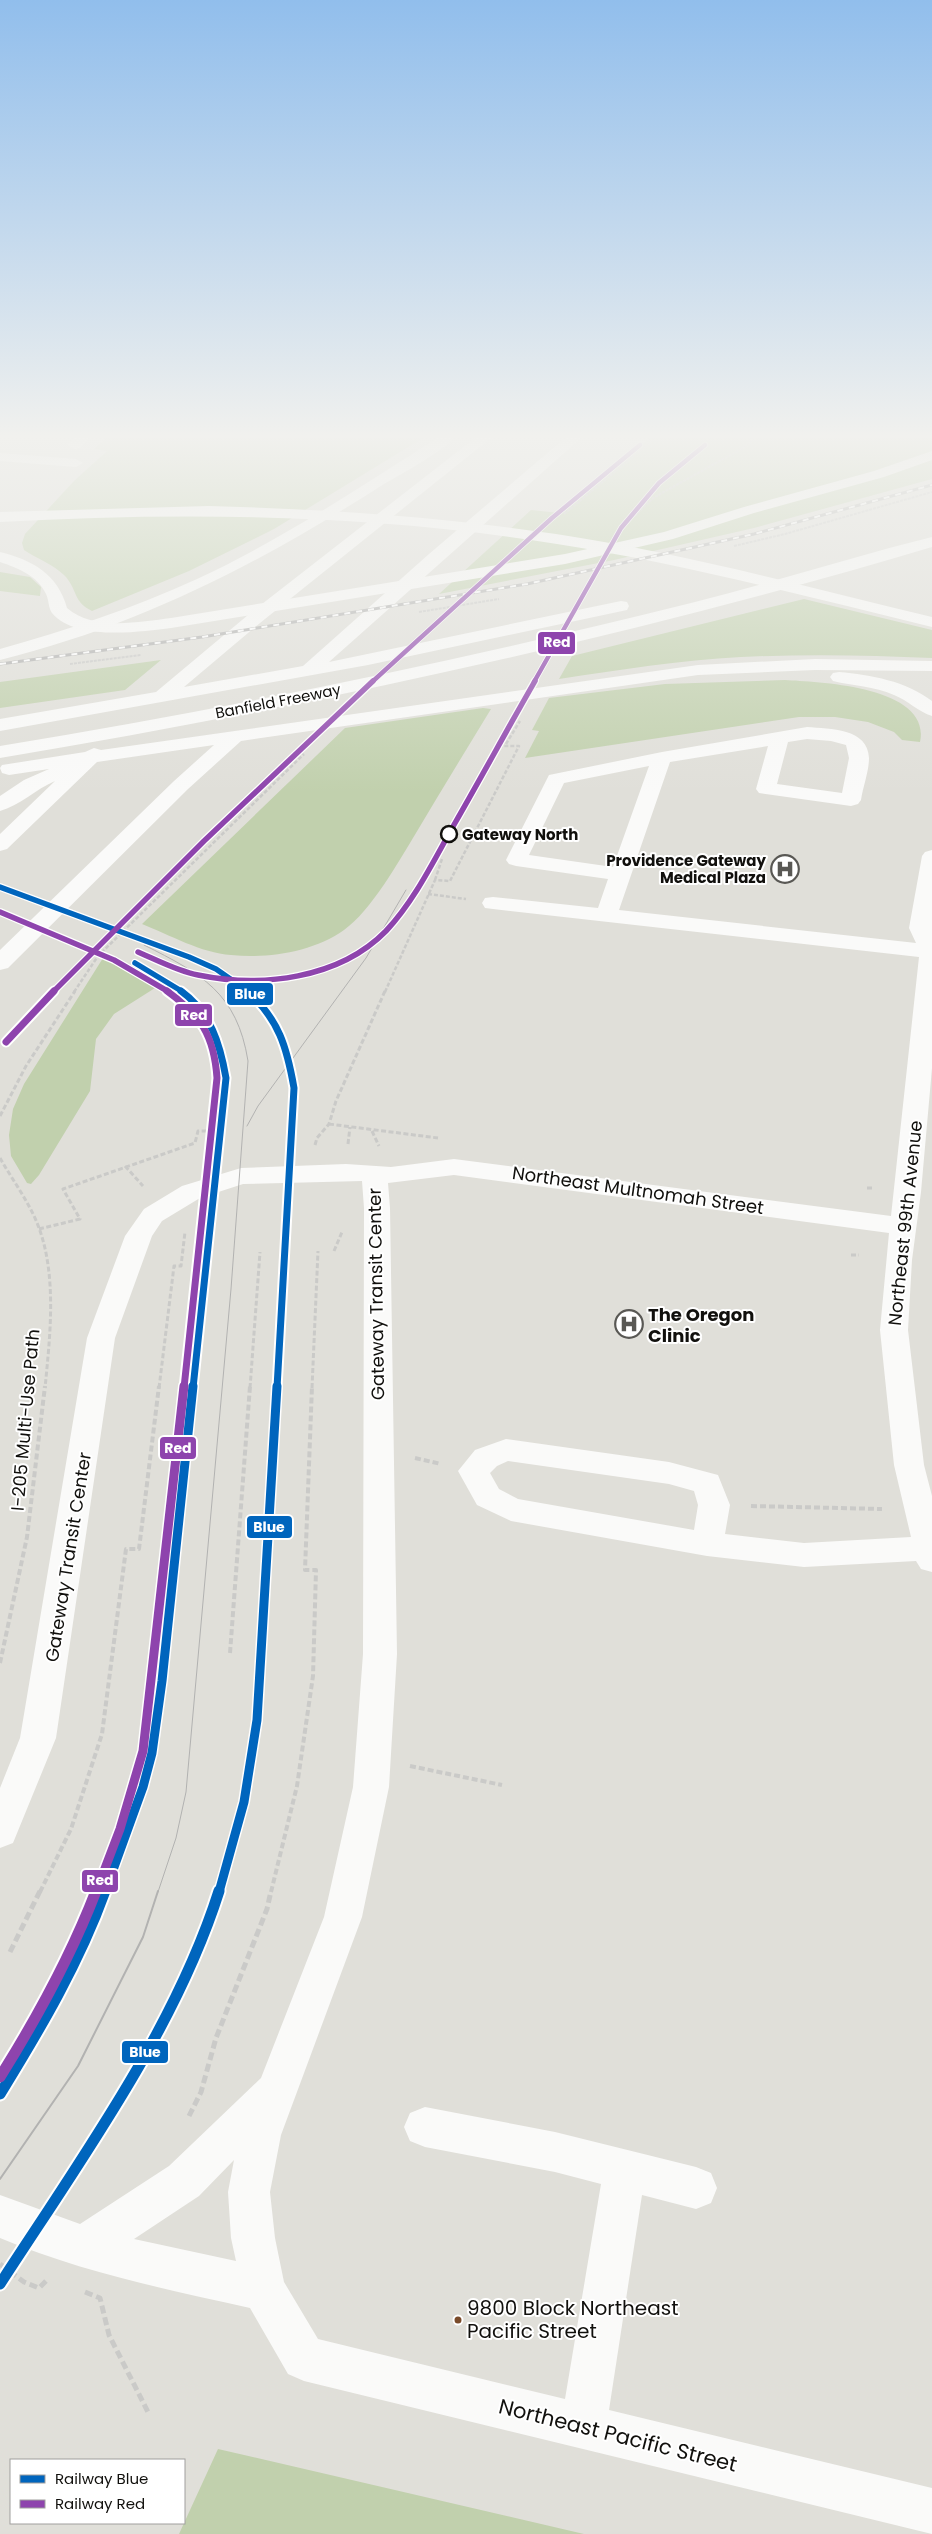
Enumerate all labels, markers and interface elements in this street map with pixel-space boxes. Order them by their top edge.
line badge: Red [537,631,576,655]
text: Red [543,632,571,652]
street label: Banfield Freeway [213,678,343,723]
place label: Gateway North [462,824,578,845]
marker: Gateway North [440,825,458,843]
place label: Providence Gateway Medical Plaza [606,850,767,888]
hospital icon: Providence Gateway Medical Plaza [770,854,800,884]
line badge: Blue [226,982,274,1006]
text: Blue [234,984,266,1004]
line badge: Red [174,1003,213,1027]
text: Red [180,1005,208,1025]
street label: Northeast 99th Avenue [882,1119,928,1327]
street label: Northeast Multnomah Street [511,1160,765,1220]
street label: Gateway Transit Center [362,1187,390,1400]
place label: The Oregon Clinic [648,1302,754,1348]
hospital icon: The Oregon Clinic [614,1309,644,1339]
street label: I-205 Multi-Use Path [5,1328,45,1512]
line badge: Red [159,1436,197,1460]
text: Red [164,1438,192,1458]
street label: Gateway Transit Center [39,1450,97,1664]
line badge: Blue [246,1515,293,1539]
text: Blue [253,1517,285,1537]
line badge: Red [81,1869,119,1893]
text: Red [86,1870,114,1890]
line badge: Blue [121,2040,169,2064]
text: Blue [129,2042,161,2062]
place label: 9800 Block Northeast Pacific Street [467,2294,678,2345]
marker: 9800 Block Northeast Pacific Street [453,2315,463,2325]
street label: Northeast Pacific Street [496,2391,740,2479]
legend [10,2459,185,2524]
text: Railway Blue [55,2468,148,2489]
text: Railway Red [55,2493,145,2514]

